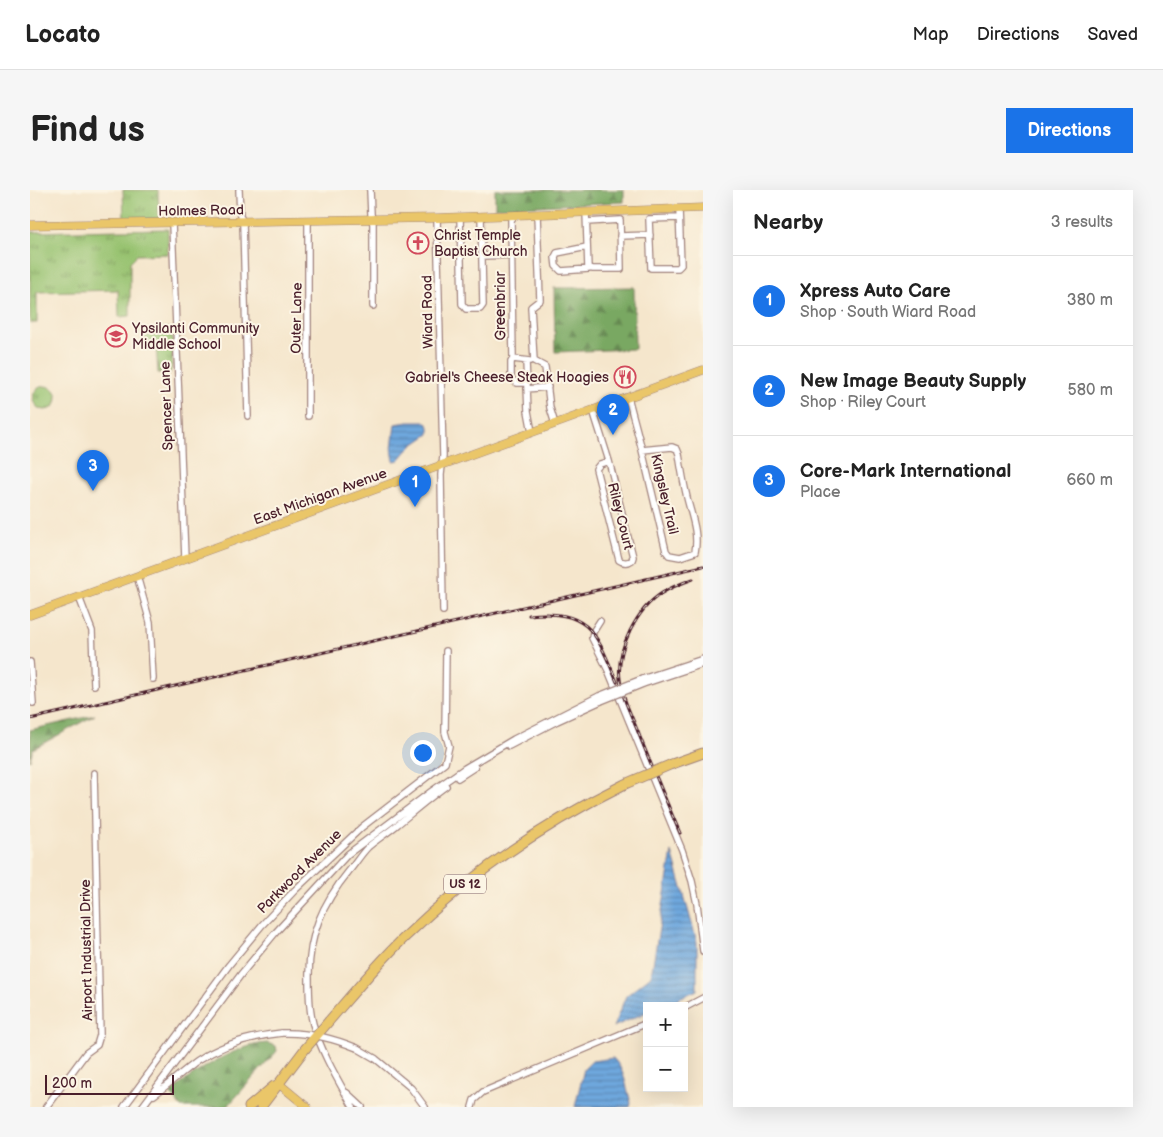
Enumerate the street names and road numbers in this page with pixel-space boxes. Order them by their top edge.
street label: Holmes Road [158,201,244,220]
street label: Greenbriar [492,271,509,341]
street label: Wiard Road [418,275,437,349]
street label: Outer Lane [287,282,306,354]
street label: Spencer Lane [156,361,177,451]
street label: Kingsley Trail [647,452,682,536]
street label: East Michigan Avenue [251,464,389,529]
street label: Riley Court [604,481,637,552]
street label: Parkwood Avenue [254,826,345,917]
road number: US 12 [444,874,486,894]
street label: Airport Industrial Drive [77,879,96,1021]

